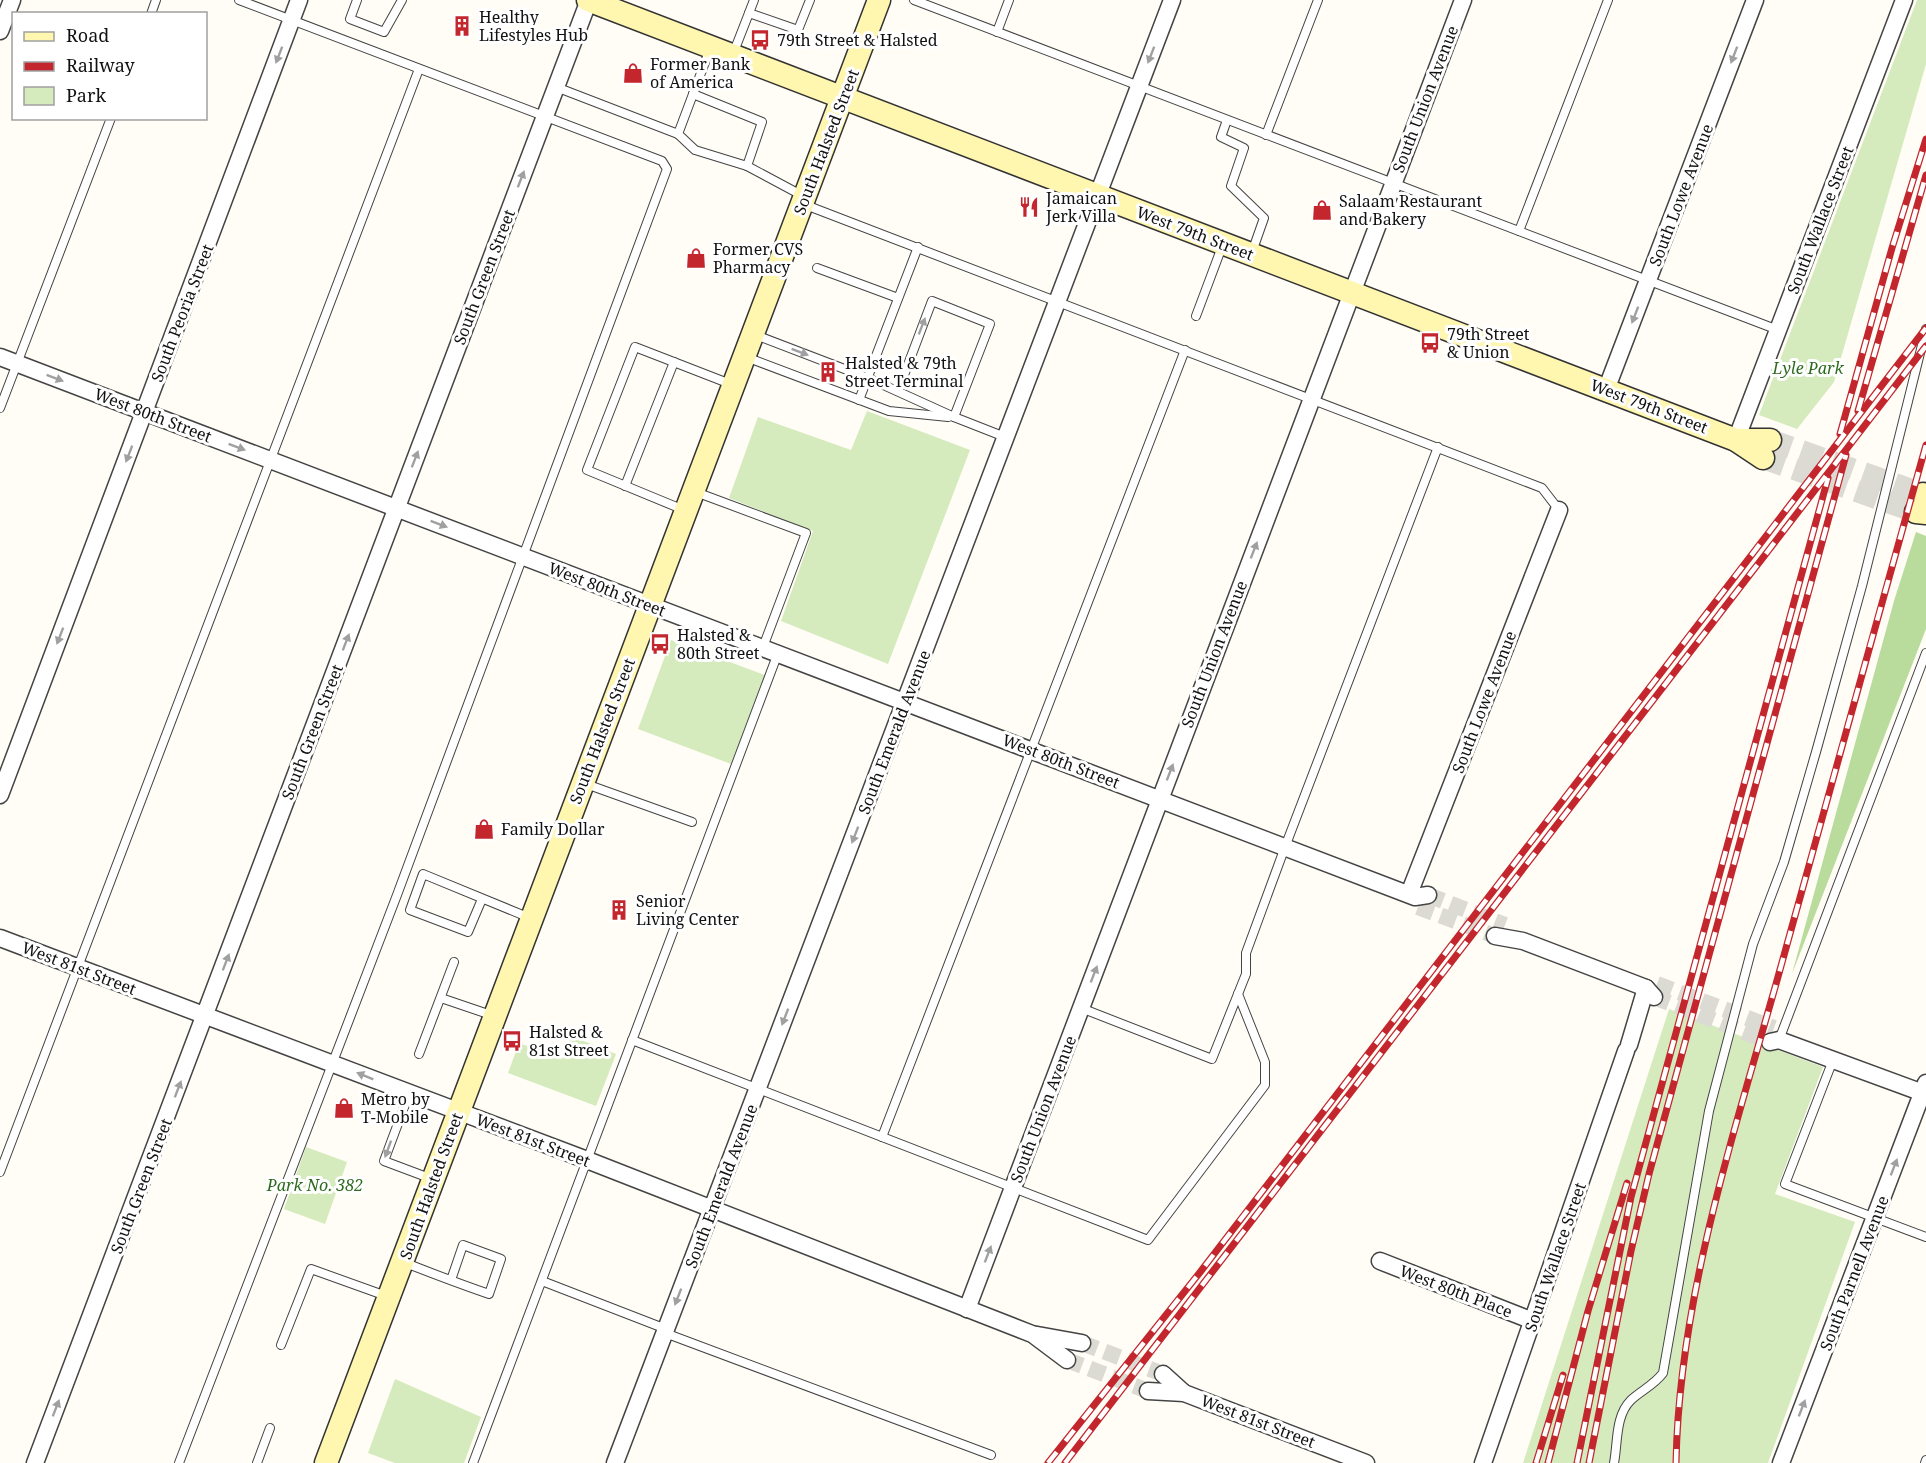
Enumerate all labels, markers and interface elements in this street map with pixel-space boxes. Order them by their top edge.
place label: Healthy Lifestyles Hub [479,6,588,46]
legend [12,12,207,120]
building icon: Healthy Lifestyles Hub [450,14,474,38]
street label: South Union Avenue [1387,22,1463,176]
text: Road [66,23,109,47]
bus stop icon: 79th Street & Halsted [748,28,772,52]
place label: 79th Street & Halsted [777,29,938,51]
one-way arrow [273,46,283,64]
one-way arrow [1146,46,1156,64]
one-way arrow [1729,46,1739,64]
text: Railway [66,53,136,77]
place label: Former Bank of America [650,53,751,93]
shop icon: Former Bank of America [621,61,645,85]
street label: South Halsted Street [788,65,864,218]
text: Park [66,83,106,107]
street label: South Lowe Avenue [1644,121,1718,269]
street label: South Wallace Street [1782,143,1859,297]
one-way arrow [517,169,527,187]
place label: Jamaican Jerk Villa [1045,187,1117,227]
place label: Salaam Restaurant and Bakery [1339,190,1483,230]
restaurant icon: Jamaican Jerk Villa [1017,195,1041,219]
shop icon: Salaam Restaurant and Bakery [1310,198,1334,222]
street label: West 79th Street [1133,201,1257,266]
street label: South Green Street [448,206,520,348]
place label: Former CVS Pharmacy [713,238,803,278]
street label: South Peoria Street [146,241,219,385]
shop icon: Former CVS Pharmacy [684,246,708,270]
one-way arrow [1629,306,1639,324]
one-way arrow [917,317,927,335]
place label: 79th Street & Union [1447,323,1530,363]
bus stop icon: 79th Street & Union [1418,331,1442,355]
one-way arrow [791,347,809,357]
place label: Halsted & 79th Street Terminal [845,352,963,392]
park label: Lyle Park [1771,357,1844,379]
building icon: Halsted & 79th Street Terminal [816,360,840,384]
one-way arrow [46,373,64,383]
street label: West 79th Street [1587,374,1711,439]
street label: West 80th Street [91,383,215,448]
one-way arrow [228,443,246,453]
one-way arrow [124,445,134,463]
one-way arrow [411,450,421,468]
one-way arrow [430,520,448,530]
one-way arrow [1249,541,1259,559]
street label: West 80th Street [545,557,669,622]
street label: South Union Avenue [1176,577,1252,731]
place label: Halsted & 80th Street [677,624,760,664]
one-way arrow [55,627,64,645]
street label: South Lowe Avenue [1447,628,1521,776]
one-way arrow [342,632,352,650]
bus stop icon: Halsted & 80th Street [648,632,672,656]
street label: South Emerald Avenue [853,647,935,817]
street label: South Halsted Street [564,654,640,807]
street label: South Green Street [276,661,348,803]
street label: West 80th Street [999,729,1123,794]
one-way arrow [1165,762,1175,780]
shop icon: Family Dollar [472,817,496,841]
place label: Family Dollar [501,818,605,840]
one-way arrow [850,826,859,844]
place label: Senior Living Center [636,890,739,930]
building icon: Senior Living Center [607,898,631,922]
street label: West 81st Street [19,936,140,1000]
one-way arrow [221,952,231,970]
one-way arrow [1089,965,1099,983]
one-way arrow [780,1008,790,1026]
place label: Halsted & 81st Street [529,1021,609,1061]
bus stop icon: Halsted & 81st Street [500,1029,524,1053]
street label: South Union Avenue [1005,1032,1081,1186]
one-way arrow [355,1071,373,1081]
one-way arrow [173,1079,183,1097]
place label: Metro by T-Mobile [361,1088,431,1128]
shop icon: Metro by T-Mobile [332,1096,356,1120]
street label: South Emerald Avenue [680,1101,762,1271]
street label: West 81st Street [473,1108,594,1172]
street label: South Halsted Street [394,1109,468,1262]
street label: South Green Street [105,1115,177,1257]
one-way arrow [383,1140,393,1158]
one-way arrow [1890,1158,1899,1176]
park label: Park No. 382 [266,1174,363,1196]
street label: South Wallace Street [1519,1179,1591,1335]
street label: South Parnell Avenue [1814,1192,1894,1354]
one-way arrow [983,1245,993,1263]
street label: West 80th Place [1396,1259,1516,1323]
one-way arrow [673,1288,683,1306]
street label: West 81st Street [1198,1389,1319,1453]
one-way arrow [52,1399,61,1417]
one-way arrow [1797,1399,1807,1417]

